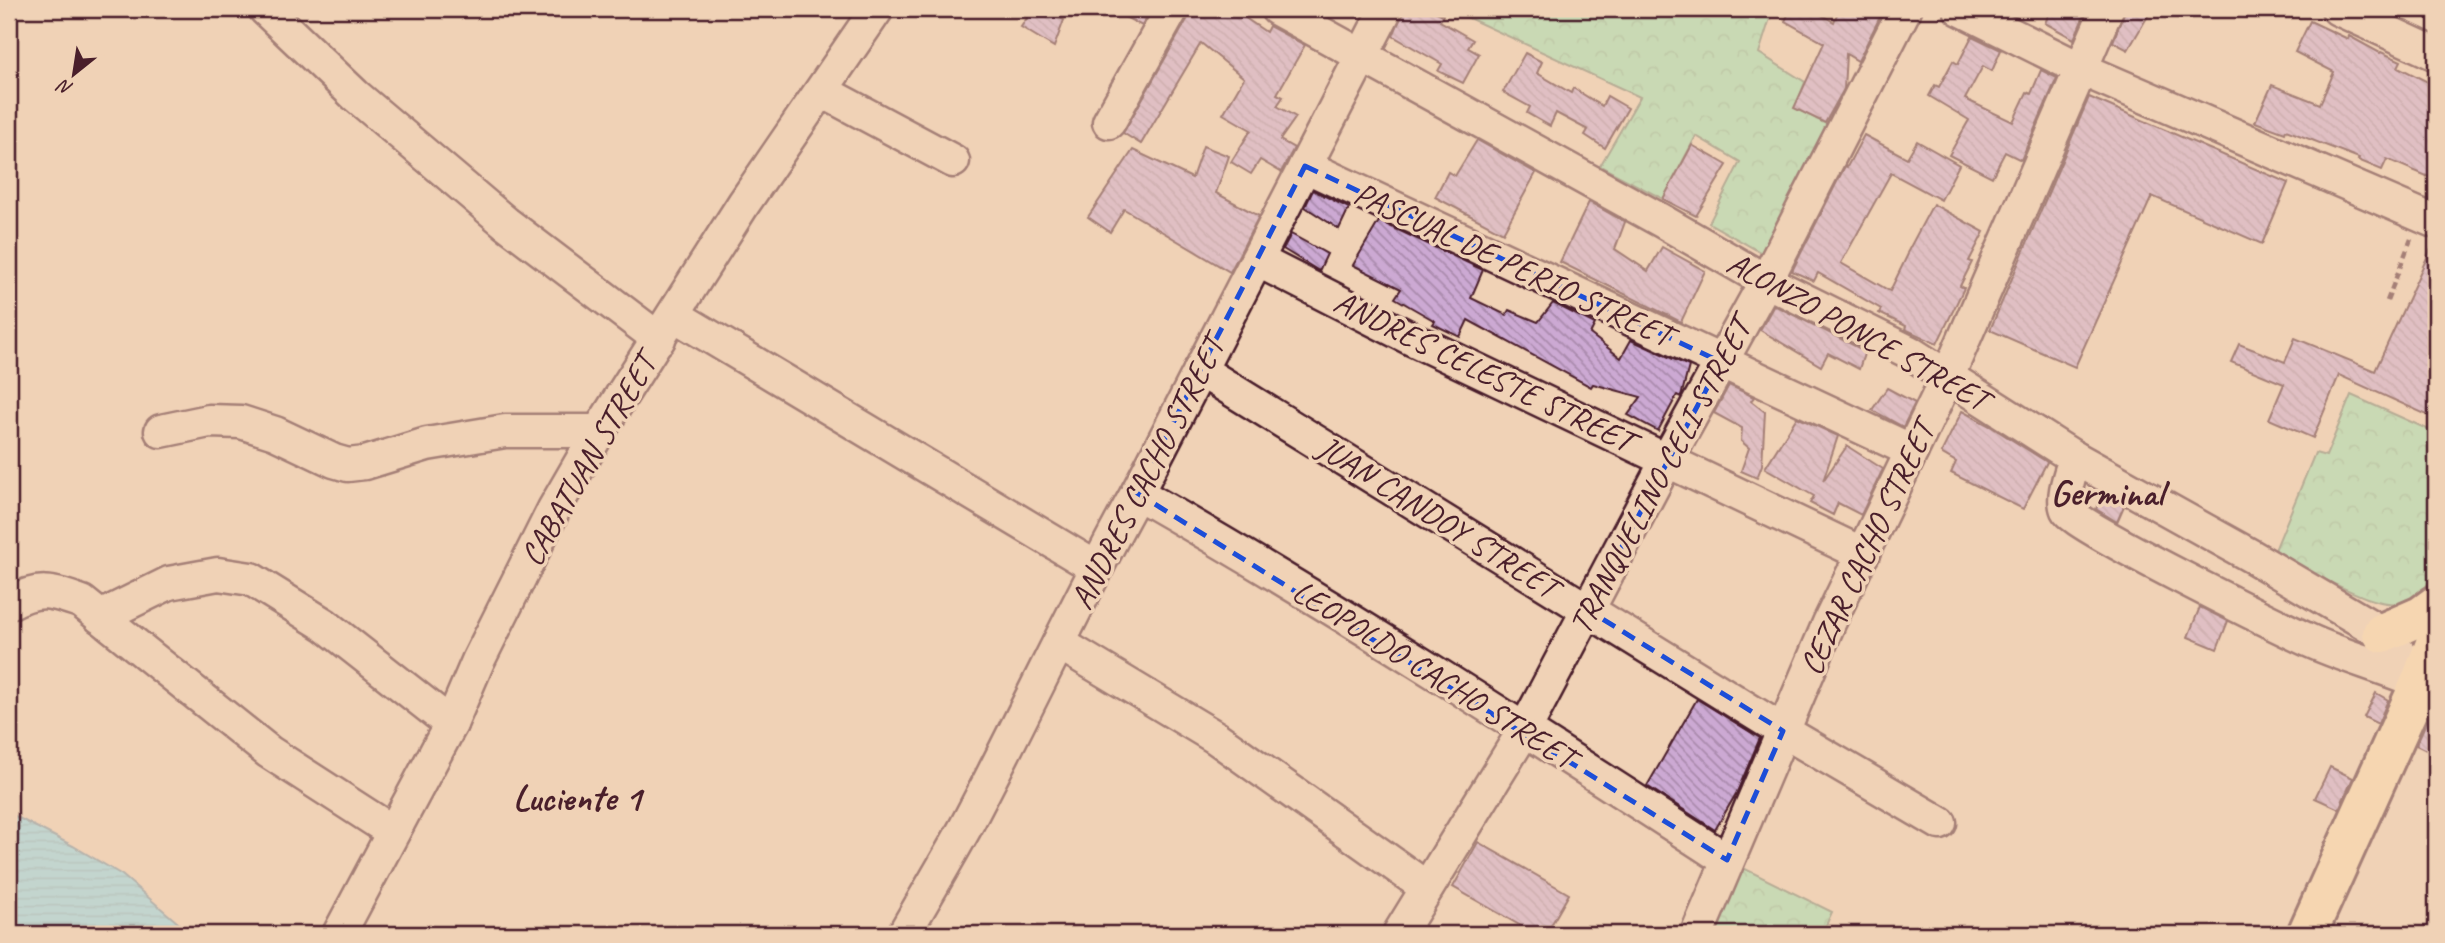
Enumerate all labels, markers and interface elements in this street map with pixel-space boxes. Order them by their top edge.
north arrow [38,38,108,108]
text: N [52,73,77,101]
street label: PASCUAL DE PERIO STREET [1348,172,1686,359]
street label: ALONZO PONCE STREET [1720,242,2002,424]
street label: ANDRES CELESTE STREET [1327,280,1648,465]
street label: TRANQUELINO CELI STREET [1559,304,1765,641]
street label: ANDRES CACHO STREET [1060,323,1237,616]
street label: CABATUAN STREET [511,340,669,573]
street label: CEZAR CACHO STREET [1790,408,1947,682]
street label: JUAN CANDOY STREET [1308,425,1572,612]
district label: Germinal [2051,469,2171,516]
street label: LEOPOLDO CACHO STREET [1285,570,1590,782]
district label: Luciente 1 [513,774,645,821]

